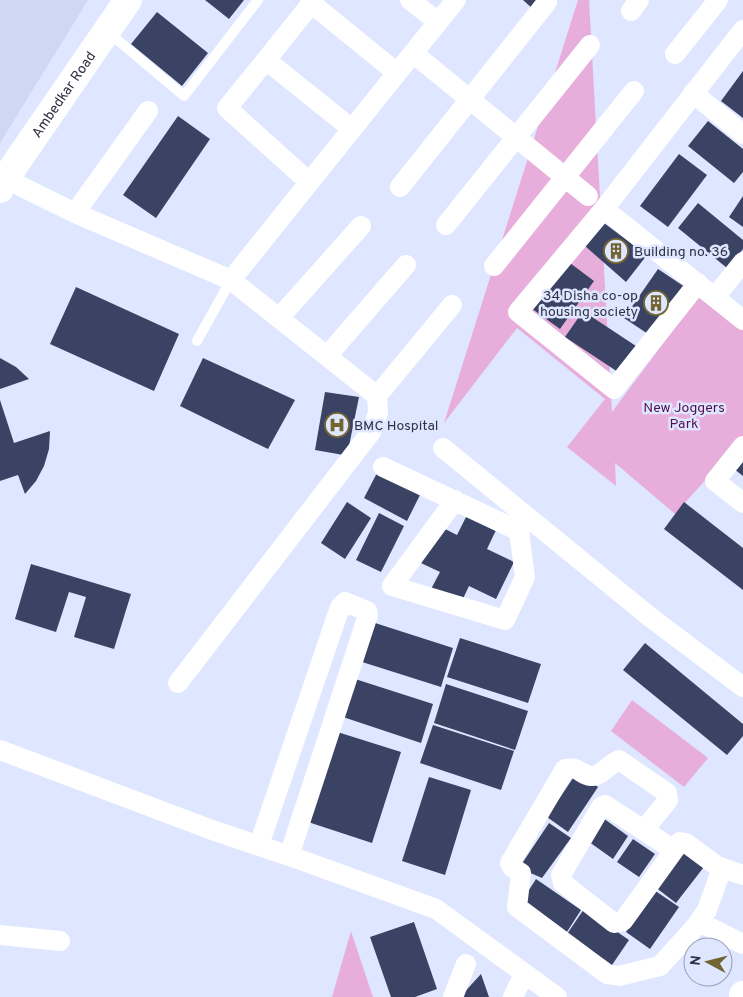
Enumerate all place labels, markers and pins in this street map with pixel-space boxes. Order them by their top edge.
building icon: Building no. 36 [603,238,629,264]
place label: Building no. 36 [634,244,728,261]
place label: 34 Disha co-op housing society [540,288,638,321]
building icon: 34 Disha co-op housing society [643,290,669,316]
hospital icon: BMC Hospital [324,412,350,438]
place label: BMC Hospital [354,418,438,435]

